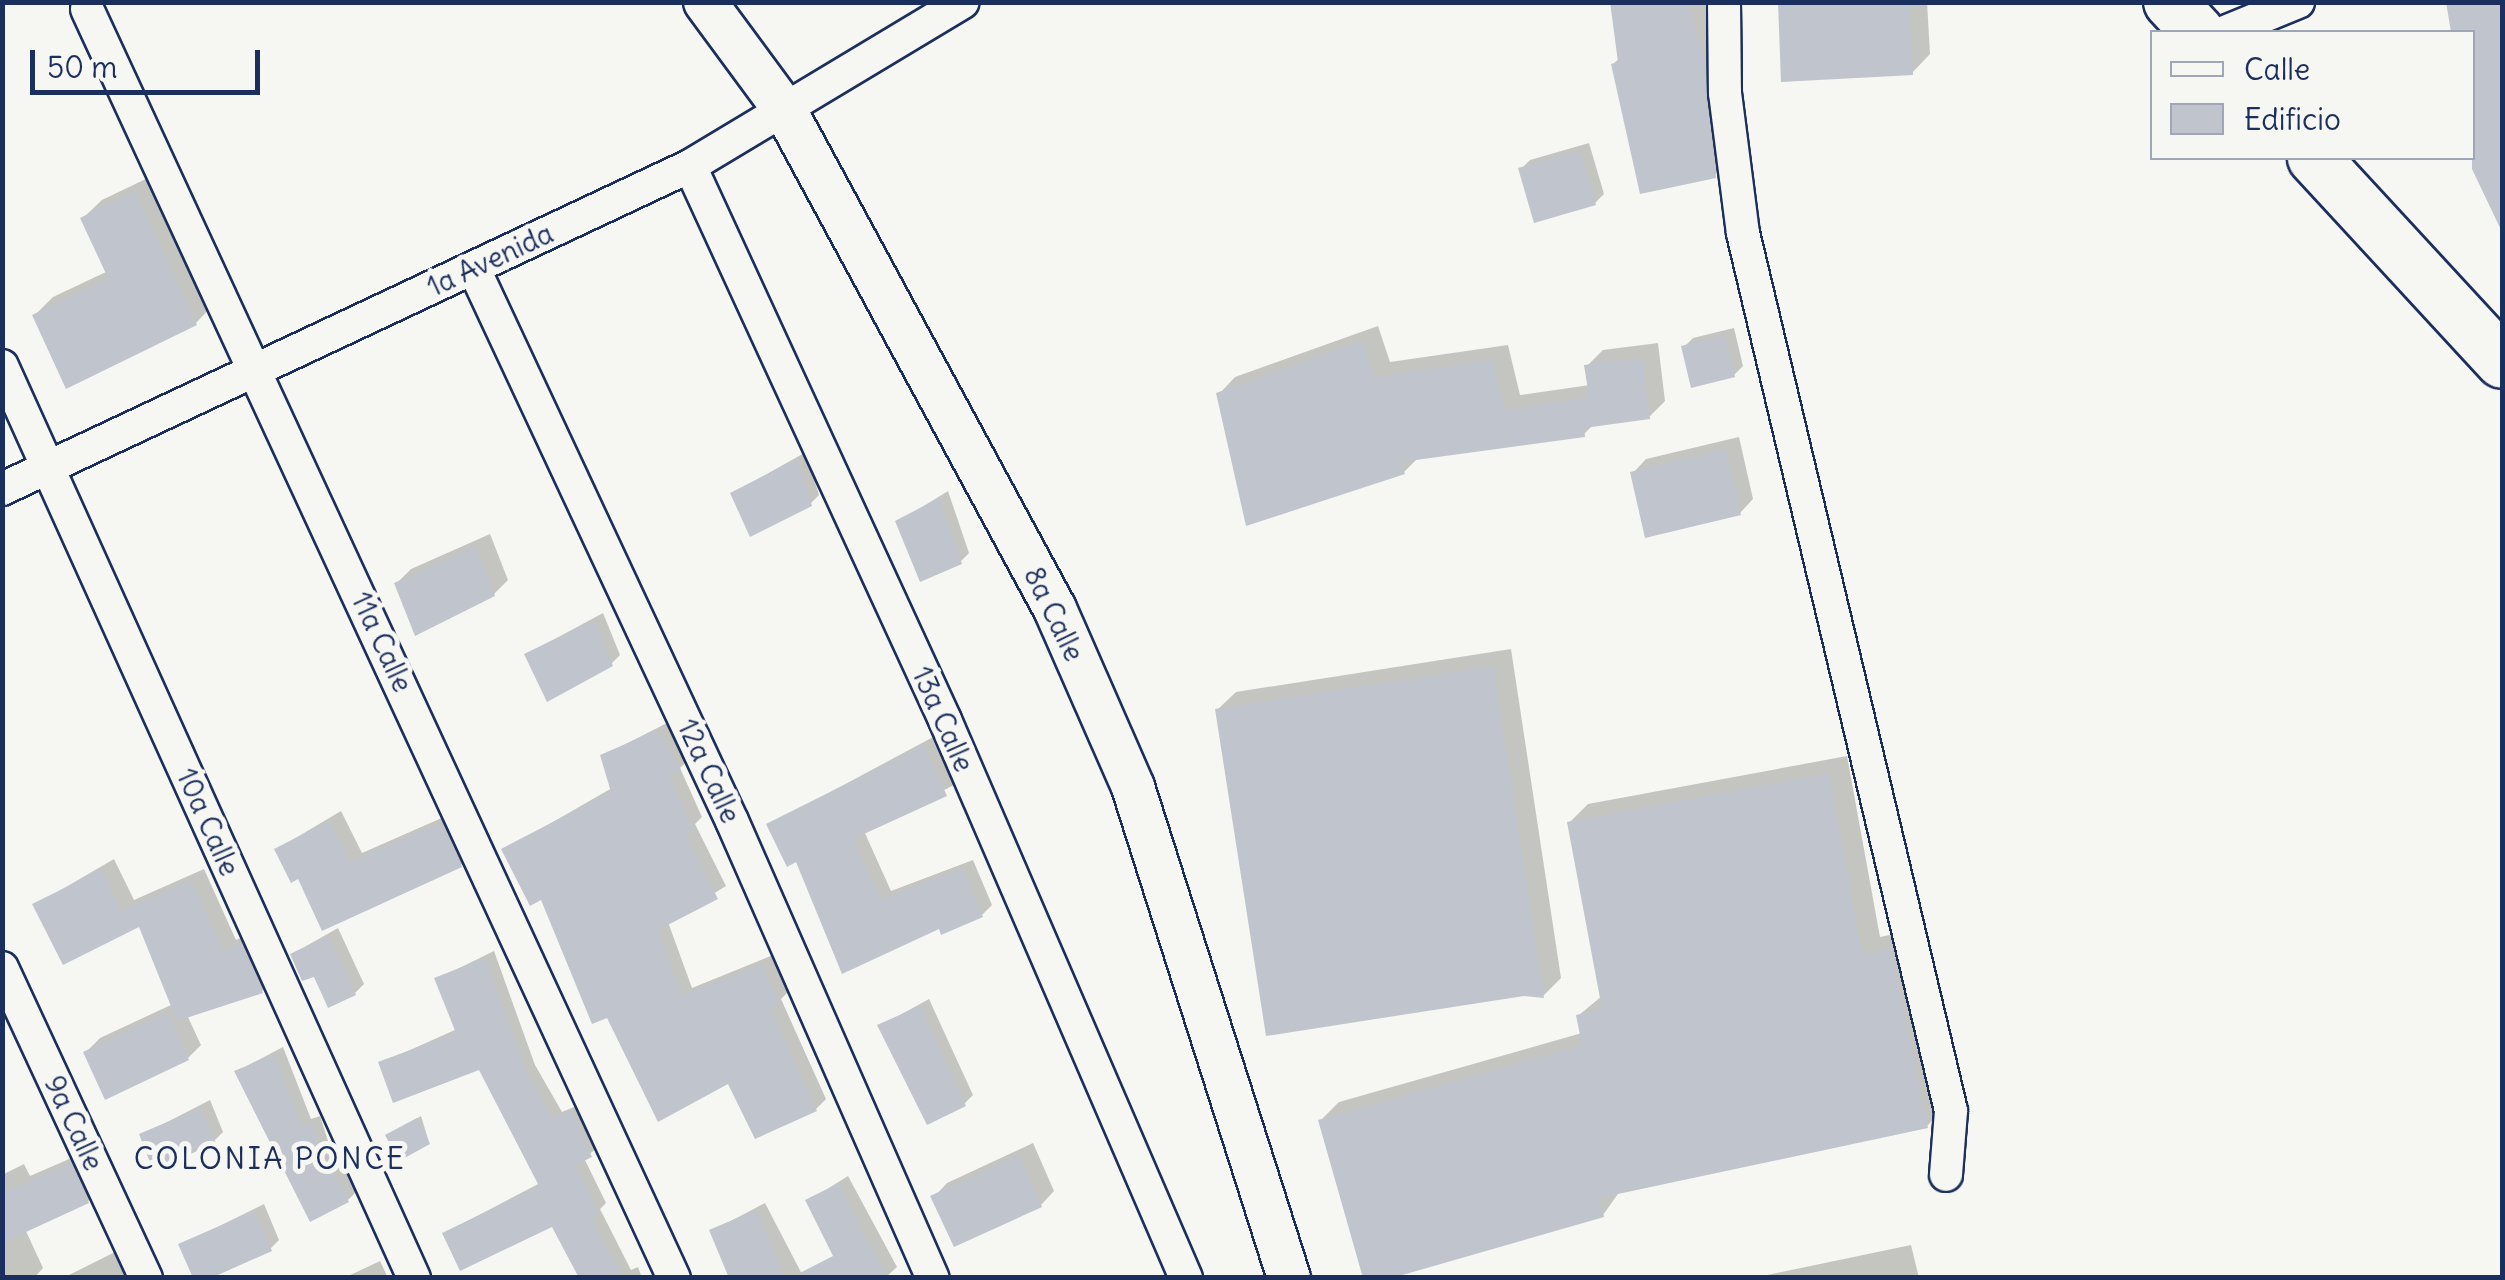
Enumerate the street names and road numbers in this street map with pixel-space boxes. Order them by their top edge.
street label: 1a Avenida [422,216,558,304]
street label: 8a Calle [1017,561,1091,667]
street label: 11a Calle [344,587,420,697]
street label: 13a Calle [905,661,981,777]
street label: 12a Calle [670,714,748,828]
street label: 10a Calle [169,763,247,881]
street label: 9a Calle [38,1070,110,1176]

